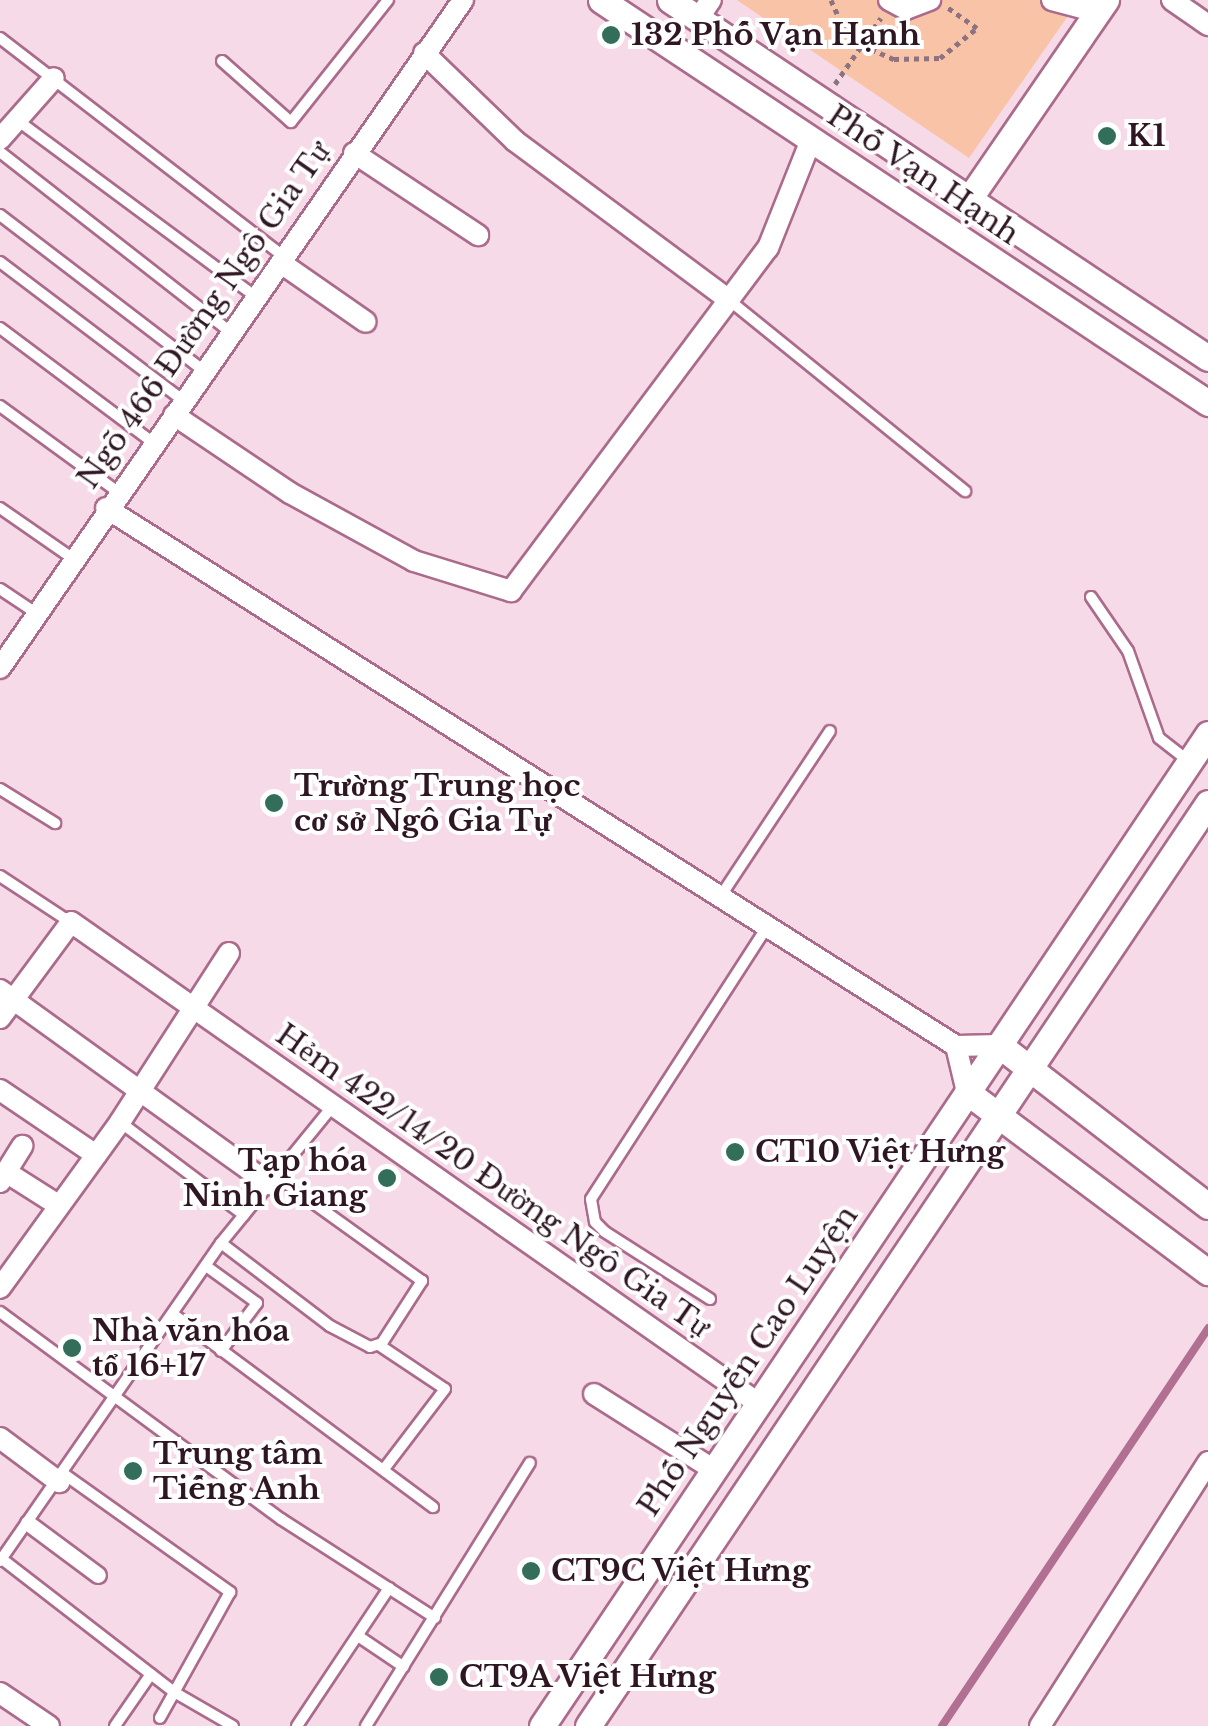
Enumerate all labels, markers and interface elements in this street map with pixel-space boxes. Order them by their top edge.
place label: 132 Phố Vạn Hạnh [631,17,921,53]
marker: 132 Phố Vạn Hạnh [600,24,622,46]
street label: Phố Vạn Hạnh [820,97,1026,253]
place label: K1 [1127,118,1166,154]
marker: K1 [1096,125,1118,147]
street label: Ngõ 466 Đường Ngô Gia Tự [70,134,338,496]
place label: Trường Trung học cơ sở Ngô Gia Tự [294,768,582,838]
marker: Trường Trung học cơ sở Ngô Gia Tự [263,792,285,814]
street label: Hẻm 422/14/20 Đường Ngô Gia Tự [268,1016,718,1346]
place label: CT10 Việt Hưng [755,1134,1006,1170]
marker: CT10 Việt Hưng [724,1141,746,1163]
place label: Tạp hóa Ninh Giang [183,1143,367,1214]
marker: Tạp hóa Ninh Giang [376,1167,398,1189]
street label: Phố Nguyễn Cao Luyện [631,1199,865,1523]
place label: Nhà văn hóa tổ 16+17 [92,1313,291,1384]
marker: Nhà văn hóa tổ 16+17 [61,1337,83,1359]
place label: Trung tâm Tiếng Anh [153,1436,323,1506]
marker: Trung tâm Tiếng Anh [122,1460,144,1482]
place label: CT9C Việt Hưng [551,1553,811,1589]
marker: CT9C Việt Hưng [520,1560,542,1582]
place label: CT9A Việt Hưng [459,1659,718,1695]
marker: CT9A Việt Hưng [428,1666,450,1688]

